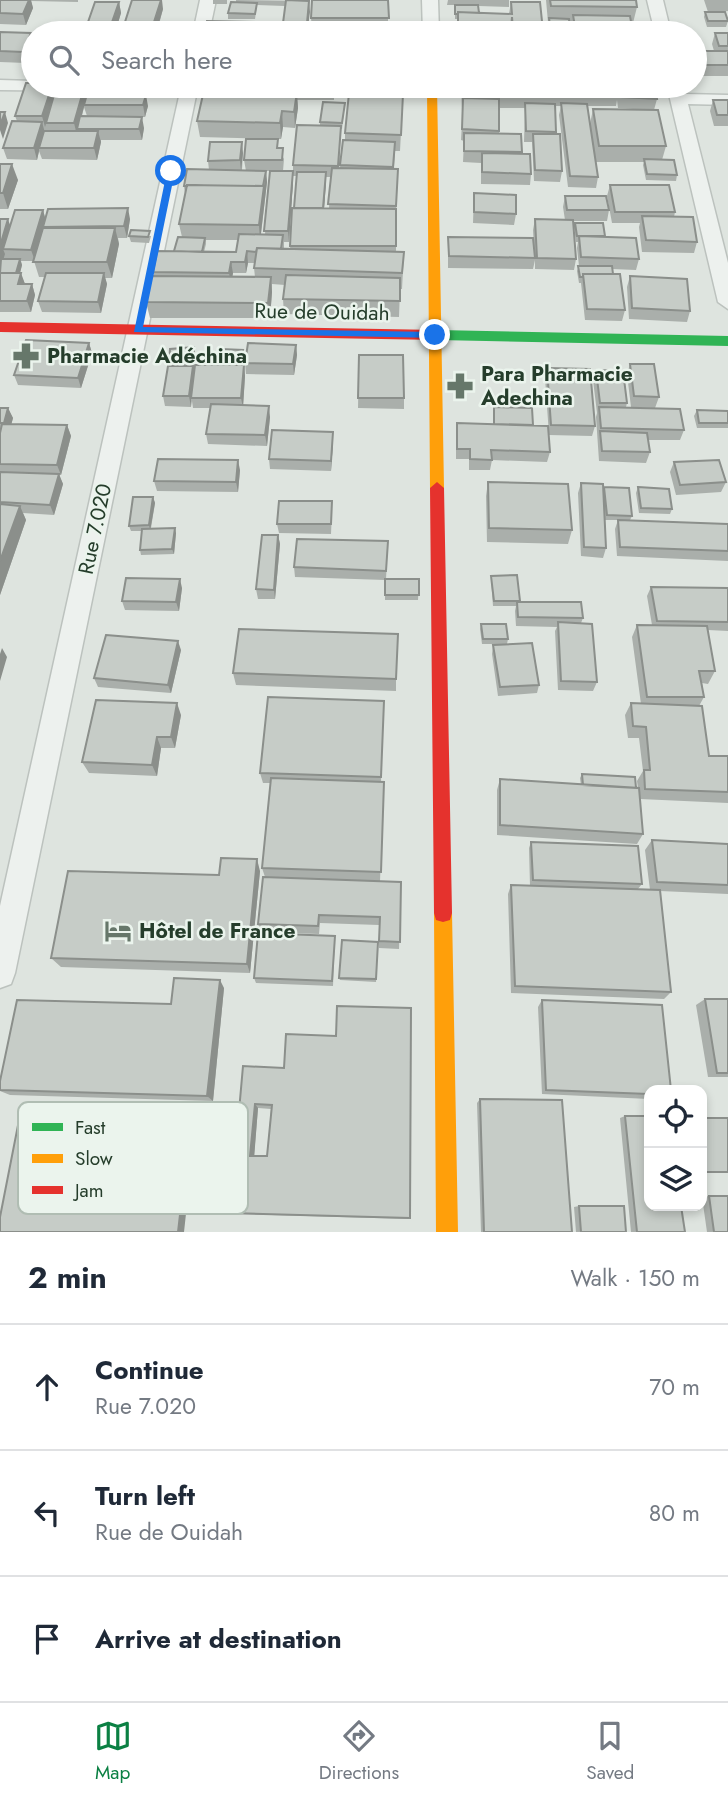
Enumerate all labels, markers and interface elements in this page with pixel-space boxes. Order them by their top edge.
search box [21,21,707,98]
icon: search [45,41,83,79]
text: Search here [101,41,233,79]
route start [155,155,186,186]
street label: Rue de Ouidah [254,296,390,328]
route end [419,319,450,350]
pharmacy icon: Pharmacie Adéchina [11,341,41,371]
place label: Pharmacie Adéchina [47,341,247,371]
place label: Para Pharmacie Adechina [480,359,633,413]
pharmacy icon: Para Pharmacie Adechina [445,371,475,401]
street label: Rue 7.020 [71,481,119,577]
hotel icon: Hôtel de France [103,916,133,946]
place label: Hôtel de France [139,916,296,946]
map controls [644,1085,707,1211]
button: locate [644,1085,707,1148]
legend [18,1102,248,1214]
text: Fast [75,1114,106,1141]
text: Slow [75,1145,113,1172]
button: layers [644,1148,707,1211]
text: Jam [72,1177,104,1204]
text: 2 min [28,1256,107,1299]
text: Walk · 150 m [570,1261,700,1295]
text: Continue [95,1351,204,1389]
icon: ahead [28,1368,66,1406]
text: 70 m [649,1370,700,1404]
text: Rue 7.020 [95,1389,196,1423]
text: Turn left [95,1477,195,1515]
icon: left [28,1494,66,1532]
text: 80 m [649,1496,700,1530]
text: Rue de Ouidah [95,1515,243,1549]
icon: arrive [28,1620,66,1658]
text: Arrive at destination [95,1620,342,1658]
tab: Map [94,1717,132,1786]
tab: Directions [319,1717,399,1786]
tab: Saved [586,1717,634,1786]

